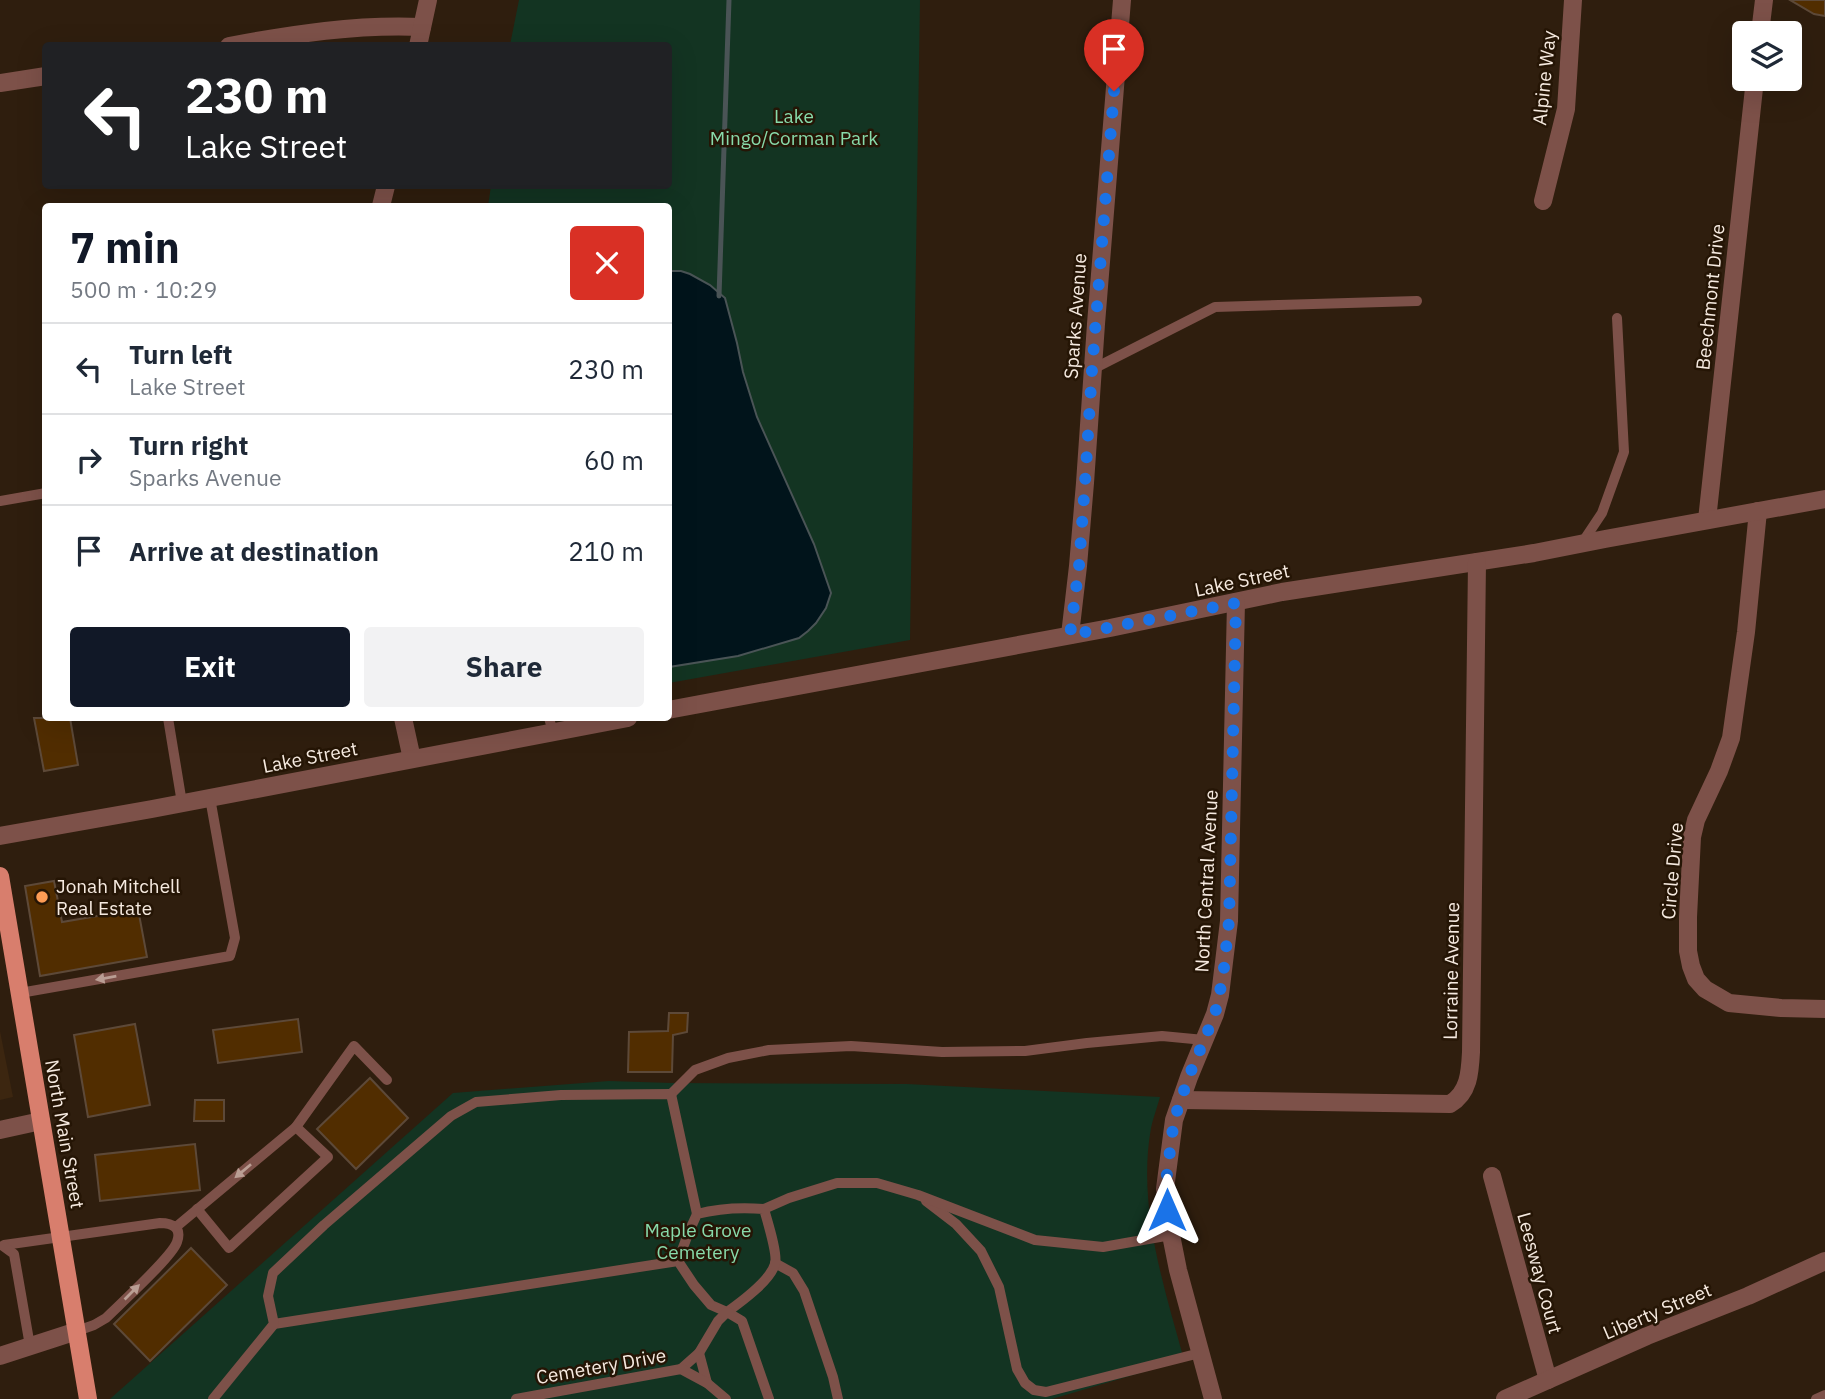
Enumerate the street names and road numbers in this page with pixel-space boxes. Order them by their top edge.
street label: Alpine Way [1527,29,1561,127]
street label: Beechmont Drive [1690,223,1730,371]
street label: Sparks Avenue [1059,252,1091,380]
street label: Lake Street [1192,558,1292,602]
street label: Lake Street [260,736,360,778]
street label: North Central Avenue [1189,789,1223,973]
street label: Circle Drive [1656,822,1688,920]
street label: Lorraine Avenue [1438,902,1464,1040]
street label: North Main Street [40,1058,90,1210]
street label: Leesway Court [1512,1210,1568,1336]
street label: Liberty Street [1599,1277,1715,1345]
street label: Cemetery Drive [534,1343,668,1389]

